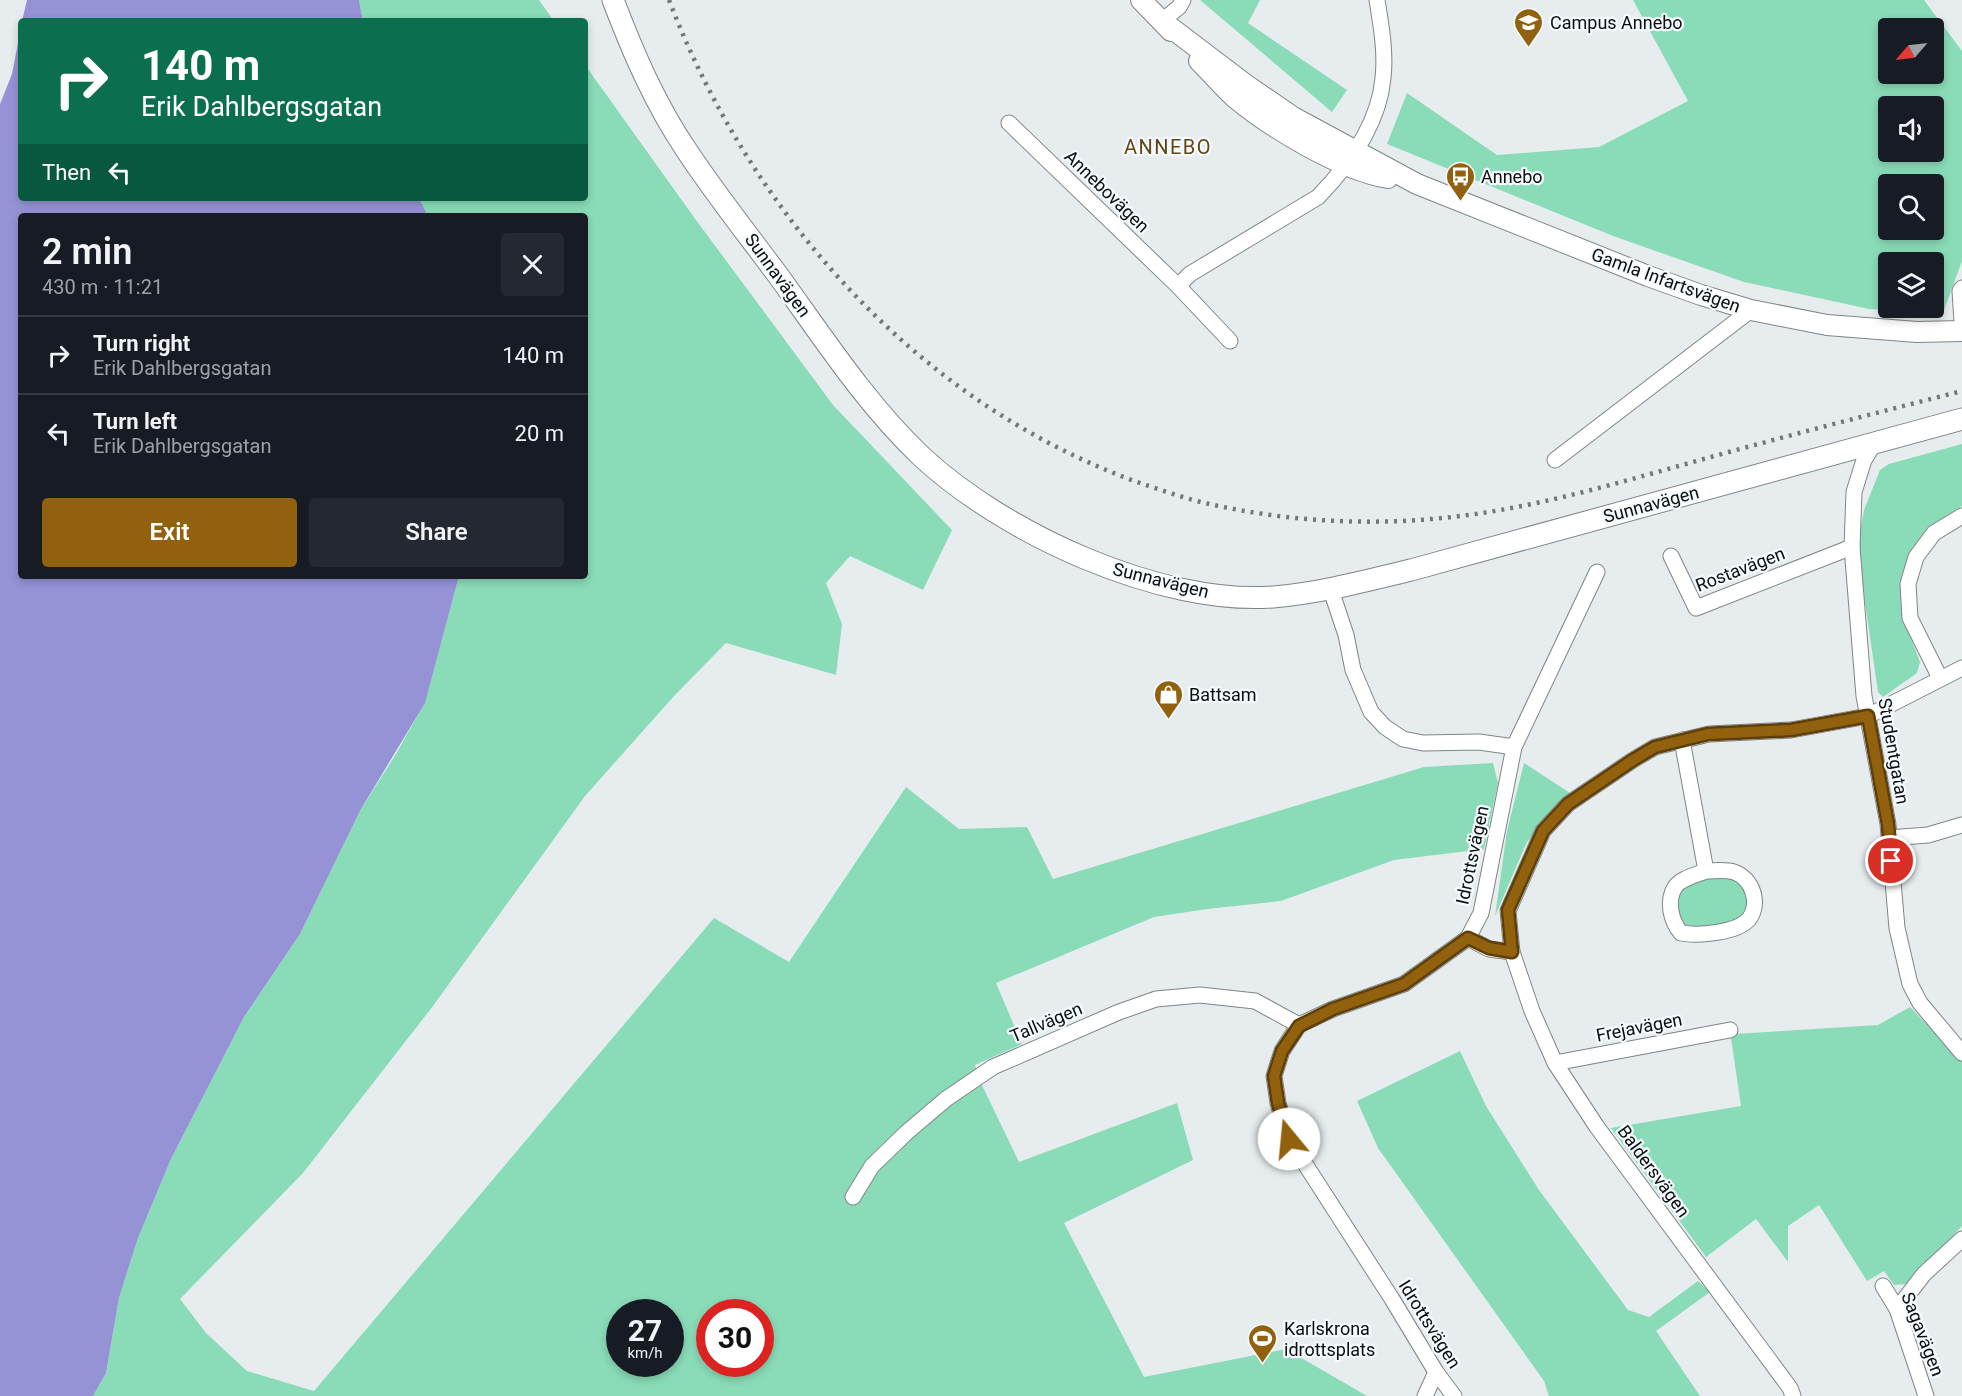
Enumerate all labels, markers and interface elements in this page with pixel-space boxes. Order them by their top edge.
school or university icon: Campus Annebo [1513,6,1545,48]
place label: Campus Annebo [1550,12,1683,33]
north arrow [1878,18,1944,84]
map controls [1878,18,1944,318]
text: 140 m [141,41,260,90]
icon: right [42,42,120,120]
text: Erik Dahlbergsgatan [141,91,382,123]
button: sound [1878,96,1944,162]
district label: ANNEBO [1124,135,1212,159]
street label: Annebovägen [1060,145,1154,237]
icon: left [103,156,136,189]
text: Then [42,160,91,185]
bus stop icon: Annebo [1444,160,1476,202]
place label: Annebo [1481,166,1543,187]
button: search [1878,174,1944,240]
street label: Sunnavägen [741,229,815,321]
text: 2 min [42,231,132,273]
button: close [501,233,564,296]
street label: Gamla Infartsvägen [1589,243,1743,317]
button: layers [1878,252,1944,318]
text: 430 m · 11:21 [42,275,163,299]
text: Turn right [93,331,190,356]
icon: right [42,339,75,372]
text: 140 m [502,343,564,368]
text: Erik Dahlbergsgatan [93,356,272,380]
text: Turn left [93,409,177,434]
icon: left [42,417,75,450]
text: 20 m [515,421,564,446]
text: Erik Dahlbergsgatan [93,434,272,458]
street label: Sunnavägen [1601,481,1701,527]
button: Exit [42,498,297,567]
button: Share [309,498,564,567]
street label: Rostavägen [1692,542,1788,596]
street label: Sunnavägen [1111,558,1211,602]
shop icon: Battsam [1152,678,1184,720]
place label: Battsam [1189,684,1257,705]
street label: Studentgatan [1874,696,1914,806]
street label: Idrottsvägen [1451,804,1493,906]
pin [1865,835,1916,886]
icon: arrive [1874,844,1907,877]
street label: Tallvägen [1007,997,1085,1047]
street label: Frejavägen [1594,1008,1684,1046]
position arrow [1257,1107,1321,1171]
street label: Baldersvägen [1614,1121,1694,1221]
street label: Idrottsvägen [1395,1276,1465,1372]
street label: Sagavägen [1897,1289,1949,1379]
speed limit sign: 30 [696,1299,774,1377]
text: 27 [628,1313,662,1348]
place label: Karlskrona idrottsplats [1284,1318,1375,1360]
sports icon: Karlskrona idrottsplats [1247,1322,1279,1364]
text: km/h [627,1344,663,1362]

